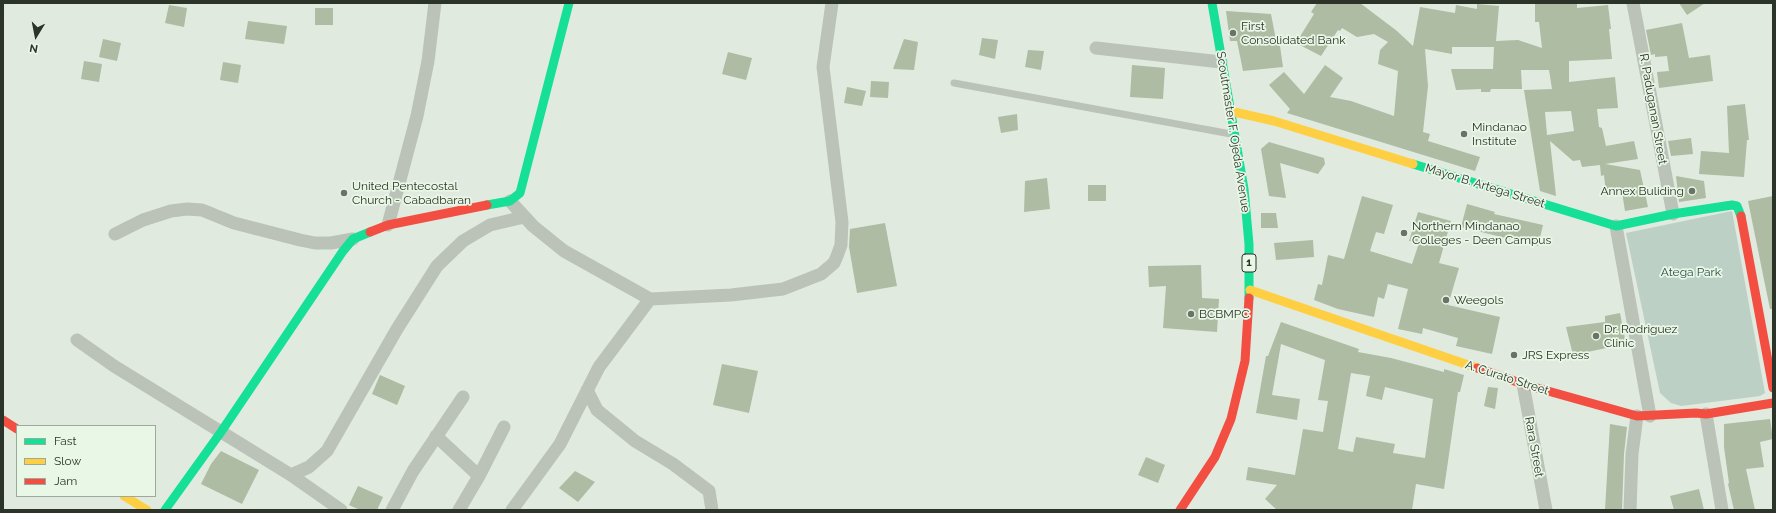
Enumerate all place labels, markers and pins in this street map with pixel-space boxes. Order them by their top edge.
place label: First Consolidated Bank [1241,19,1346,47]
marker: First Consolidated Bank [1228,28,1238,38]
place label: Mindanao Institute [1472,120,1527,148]
marker: Mindanao Institute [1459,129,1469,139]
place label: United Pentecostal Church - Cabadbaran [352,179,471,207]
place label: Annex Buliding [1600,184,1684,198]
marker: Annex Buliding [1687,186,1697,196]
marker: United Pentecostal Church - Cabadbaran [339,188,349,198]
place label: Northern Mindanao Colleges - Deen Campus [1412,219,1551,247]
marker: Northern Mindanao Colleges - Deen Campus [1399,228,1409,238]
place label: Weegols [1454,293,1503,307]
marker: Weegols [1441,295,1451,305]
place label: BCBMPC [1199,307,1249,321]
marker: BCBMPC [1186,309,1196,319]
place label: Dr. Rodriguez Clinic [1604,322,1677,350]
marker: Dr. Rodriguez Clinic [1591,331,1601,341]
place label: JRS Express [1522,348,1589,362]
marker: JRS Express [1509,350,1519,360]

